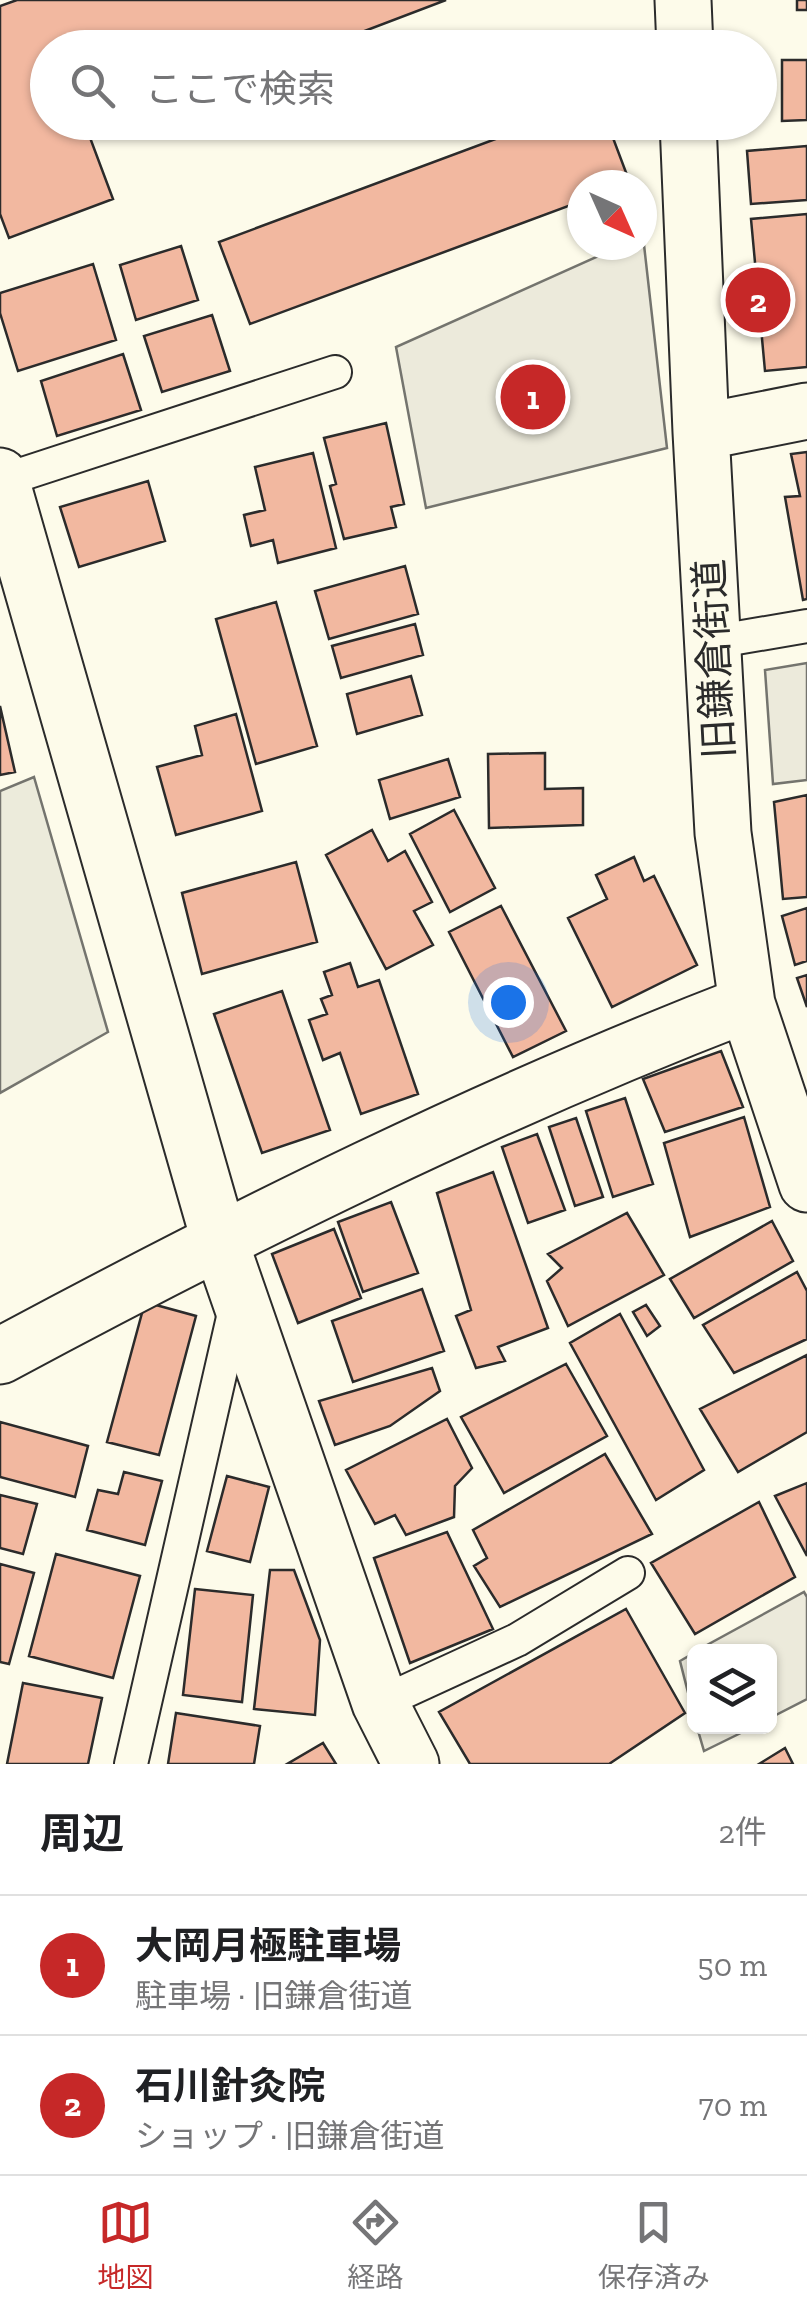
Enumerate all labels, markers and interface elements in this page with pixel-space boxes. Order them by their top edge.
search box [30,30,777,140]
icon: search [65,58,120,113]
text: ここで検索 [145,66,335,112]
north arrow [567,170,657,260]
pin: 2 [726,262,790,338]
pin: 1 [500,360,566,434]
street label: 旧鎌倉街道 [685,558,743,760]
your location [483,977,534,1028]
map controls [687,1644,777,1734]
button: layers [687,1644,777,1734]
text: 周辺 [40,1808,124,1859]
text: 2件 [719,1813,767,1851]
text: 大岡月極駐車場 [135,1923,401,1969]
text: 1 [66,1946,79,1984]
text: 50 m [697,1946,767,1984]
text: 駐車場 · 旧鎌倉街道 [135,1977,413,2015]
text: 石川針灸院 [135,2063,325,2109]
text: 2 [64,2086,81,2124]
text: 70 m [699,2086,767,2124]
text: ショップ · 旧鎌倉街道 [135,2117,445,2155]
tab: 地図 [97,2195,153,2295]
tab: 経路 [347,2195,404,2295]
tab: 保存済み [598,2195,710,2295]

